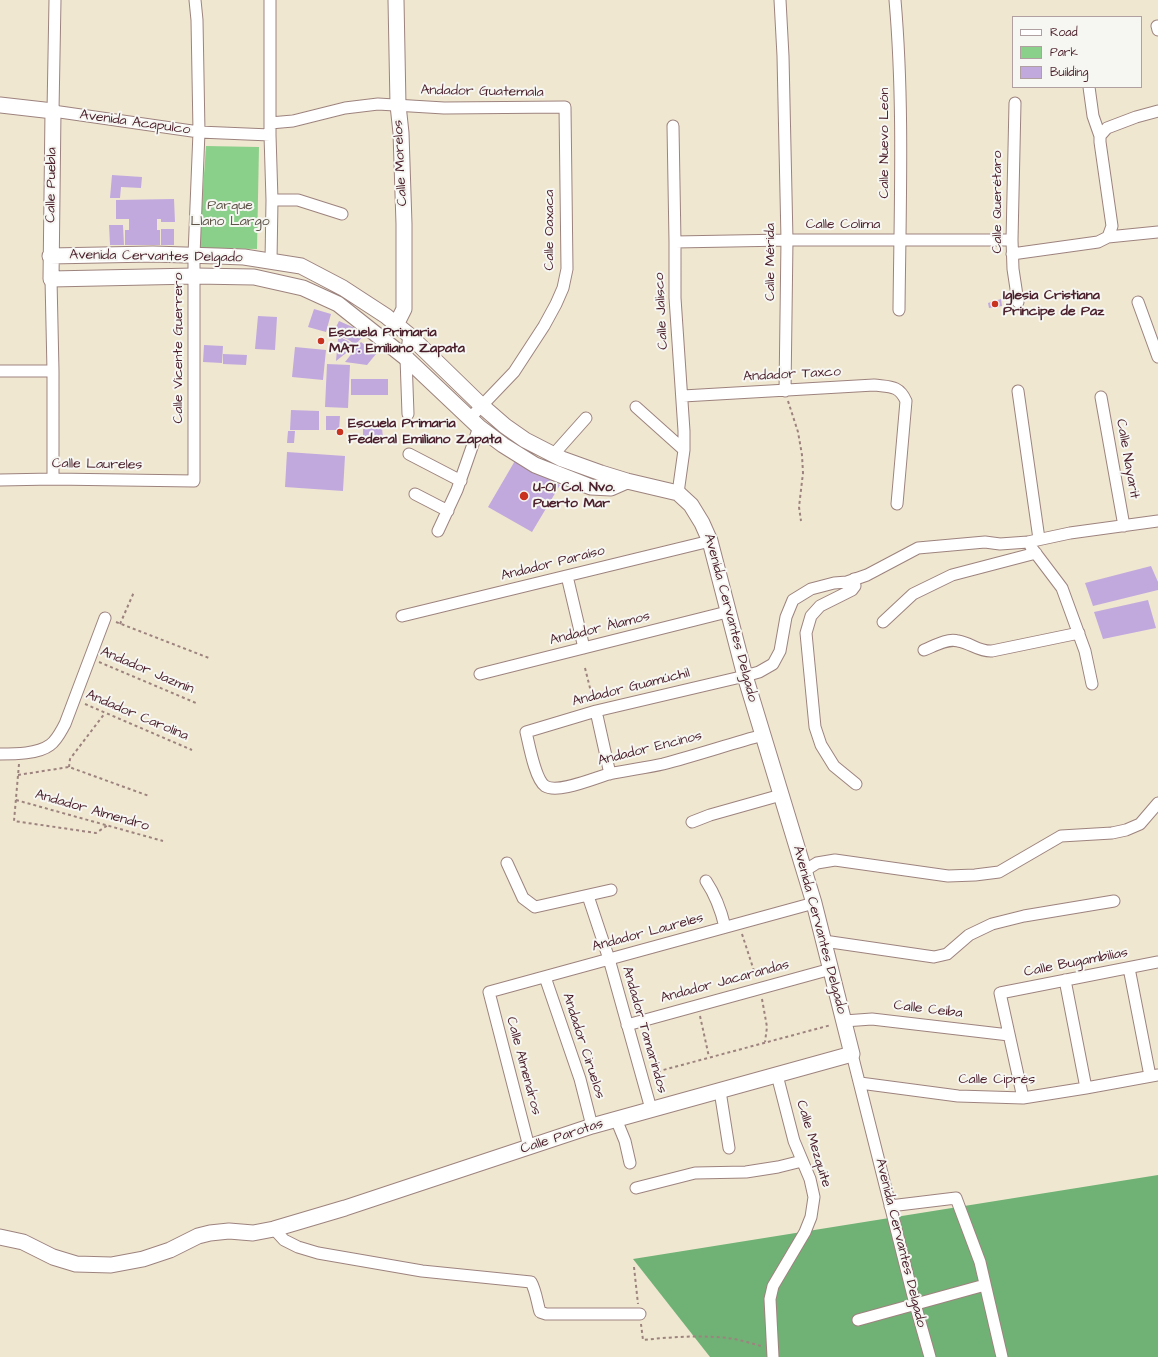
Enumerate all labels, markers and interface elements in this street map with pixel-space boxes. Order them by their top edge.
legend [1012,16,1142,88]
text: Road [1050,24,1078,41]
text: Park [1050,44,1078,61]
text: Building [1050,64,1088,81]
street label: Andador Guatemala [420,83,544,101]
street label: Calle Nuevo León [877,88,893,198]
street label: Avenida Acapulco [79,107,191,139]
street label: Calle Morelos [390,119,412,207]
street label: Calle Puebla [43,147,61,223]
street label: Calle Querétaro [990,151,1006,253]
street label: Calle Oaxaca [542,190,558,270]
park label: Parque Llano Largo [190,198,270,230]
street label: Calle Colima [806,217,880,233]
street label: Calle Mérida [763,223,779,301]
street label: Avenida Cervantes Delgado [69,247,243,267]
street label: Calle Jalisco [652,272,672,350]
street label: Calle Vicente Guerrero [171,273,187,423]
place label: Iglesia Cristiana Principe de Paz [1003,288,1104,320]
marker: Iglesia Cristiana Principe de Paz [990,299,1000,309]
place label: Escuela Primaria MAT. Emiliano Zapata [329,325,465,358]
marker: Escuela Primaria MAT. Emiliano Zapata [316,336,326,346]
street label: Andador Taxco [743,364,841,386]
place label: Escuela Primaria Federal Emiliano Zapata [348,416,502,448]
street label: Calle Nayarit [1112,418,1142,500]
marker: Escuela Primaria Federal Emiliano Zapata [335,427,345,437]
street label: Calle Laureles [52,456,142,474]
place label: U-01 Col. Nvo. Puerto Mar [533,480,615,512]
marker: U-01 Col. Nvo. Puerto Mar [518,490,530,502]
street label: Avenida Cervantes Delgado [699,532,761,704]
street label: Andador Paraíso [499,543,607,585]
street label: Andador Álamos [548,608,652,650]
street label: Andador Jazmín [98,644,196,698]
street label: Andador Guamúchil [570,665,692,711]
street label: Andador Carolina [83,687,191,745]
street label: Andador Encinos [596,728,704,770]
street label: Andador Almendro [33,787,151,835]
street label: Avenida Cervantes Delgado [788,844,850,1016]
street label: Andador Laureles [590,910,706,956]
street label: Calle Bugambilias [1023,945,1129,981]
street label: Andador Jacarandas [659,957,791,1007]
street label: Andador Tamarindos [618,965,670,1095]
street label: Andador Ciruelos [558,991,608,1101]
street label: Calle Ceiba [893,997,963,1023]
street label: Calle Almendros [502,1015,544,1117]
street label: Calle Ciprés [959,1072,1035,1088]
street label: Calle Mezquite [792,1098,834,1190]
street label: Calle Parotas [518,1116,606,1158]
street label: Avenida Cervantes Delgado [871,1157,929,1329]

